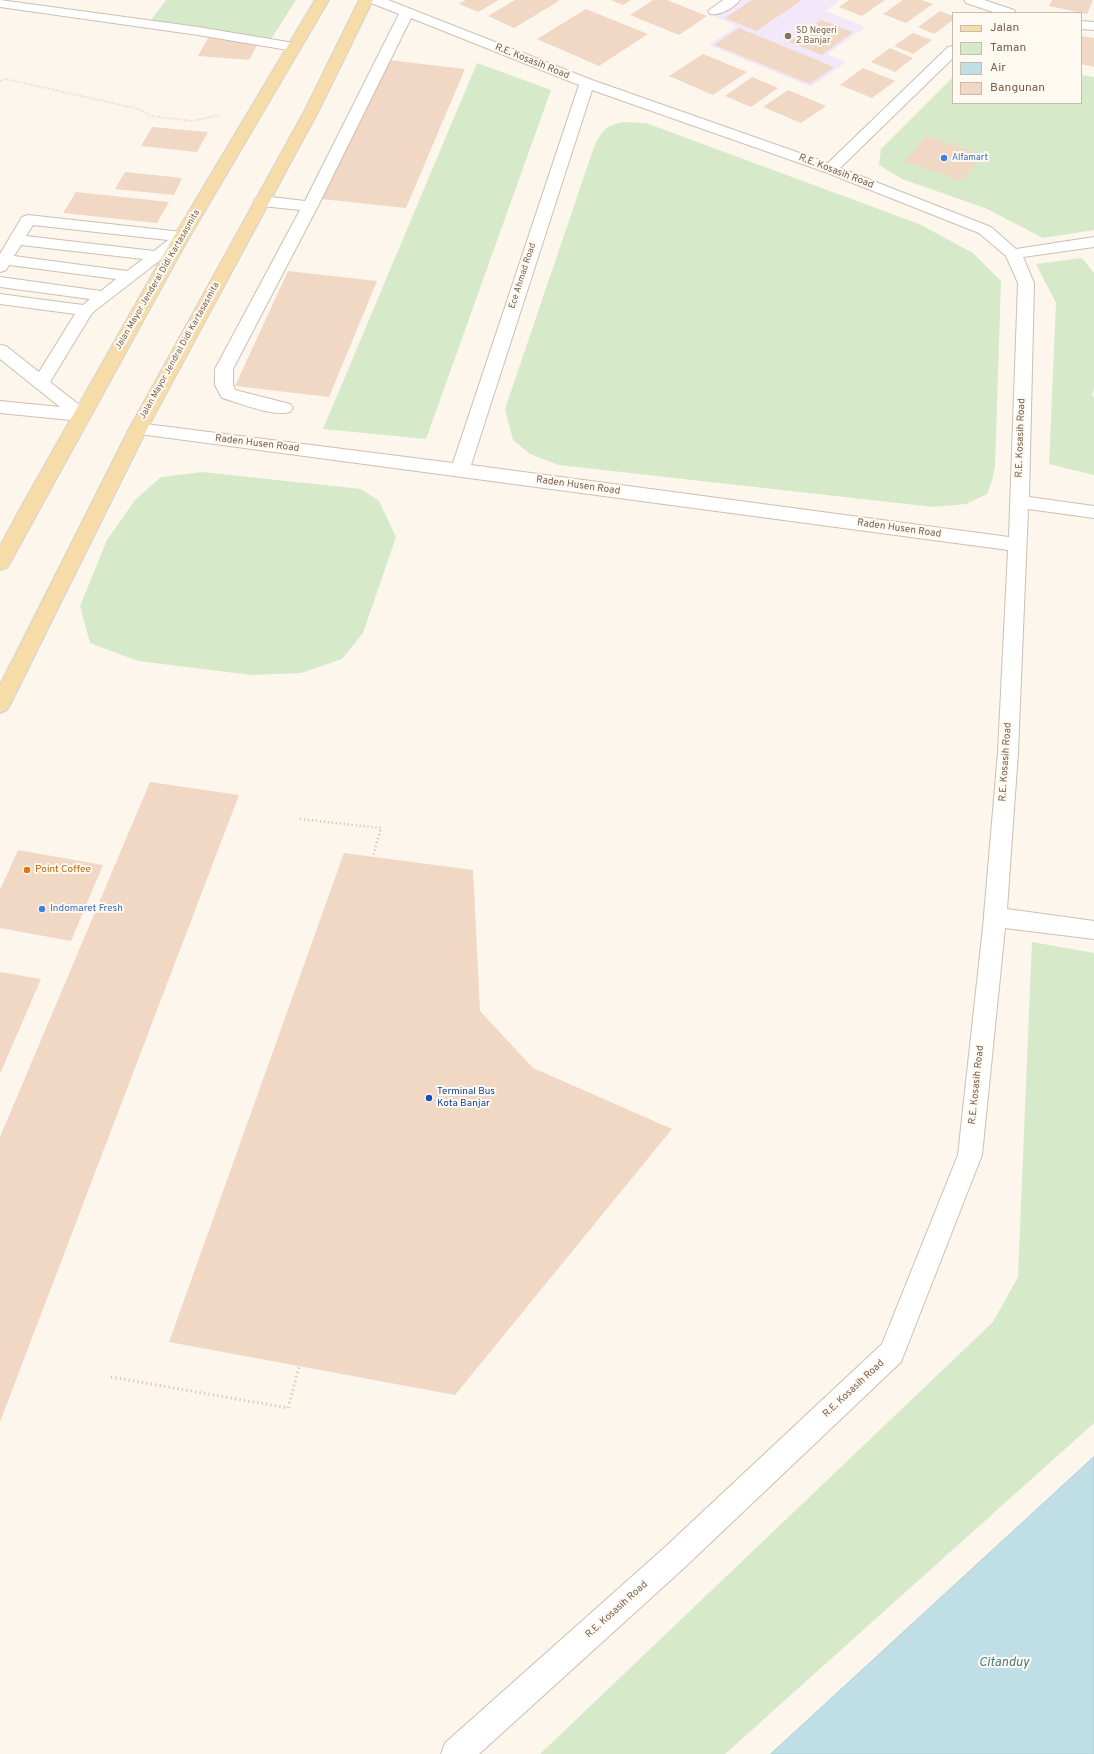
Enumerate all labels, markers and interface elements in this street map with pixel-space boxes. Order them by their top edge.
legend [952,12,1082,104]
text: Jalan [990,20,1019,36]
place label: SD Negeri 2 Banjar [796,26,837,47]
marker: SD Negeri 2 Banjar [783,31,793,41]
text: Taman [990,40,1026,56]
street label: R.E. Kosasih Road [493,42,571,82]
text: Air [990,60,1006,76]
text: Bangunan [990,80,1045,96]
street label: R.E. Kosasih Road [797,152,875,192]
marker: Alfamart [939,153,949,163]
place label: Alfamart [952,153,988,163]
street label: Jalan Mayor Jenderal Didi Kartasasmita [113,208,203,352]
street label: Ece Ahmad Road [507,242,539,310]
street label: Jalan Mayor Jendral Didi Kartasasmita [138,281,222,421]
street label: R.E. Kosasih Road [1014,398,1028,478]
street label: Raden Husen Road [214,433,300,455]
street label: Raden Husen Road [535,474,621,498]
street label: Raden Husen Road [856,517,942,541]
street label: R.E. Kosasih Road [997,722,1015,802]
place label: Point Coffee [35,864,91,876]
marker: Point Coffee [22,865,32,875]
place label: Indomaret Fresh [50,903,123,915]
marker: Indomaret Fresh [37,904,47,914]
street label: R.E. Kosasih Road [967,1045,987,1125]
place label: Terminal Bus Kota Banjar [437,1086,495,1110]
marker: Terminal Bus Kota Banjar [424,1093,434,1103]
street label: R.E. Kosasih Road [821,1358,887,1420]
street label: R.E. Kosasih Road [583,1579,651,1641]
water label: Citanduy [979,1655,1029,1671]

